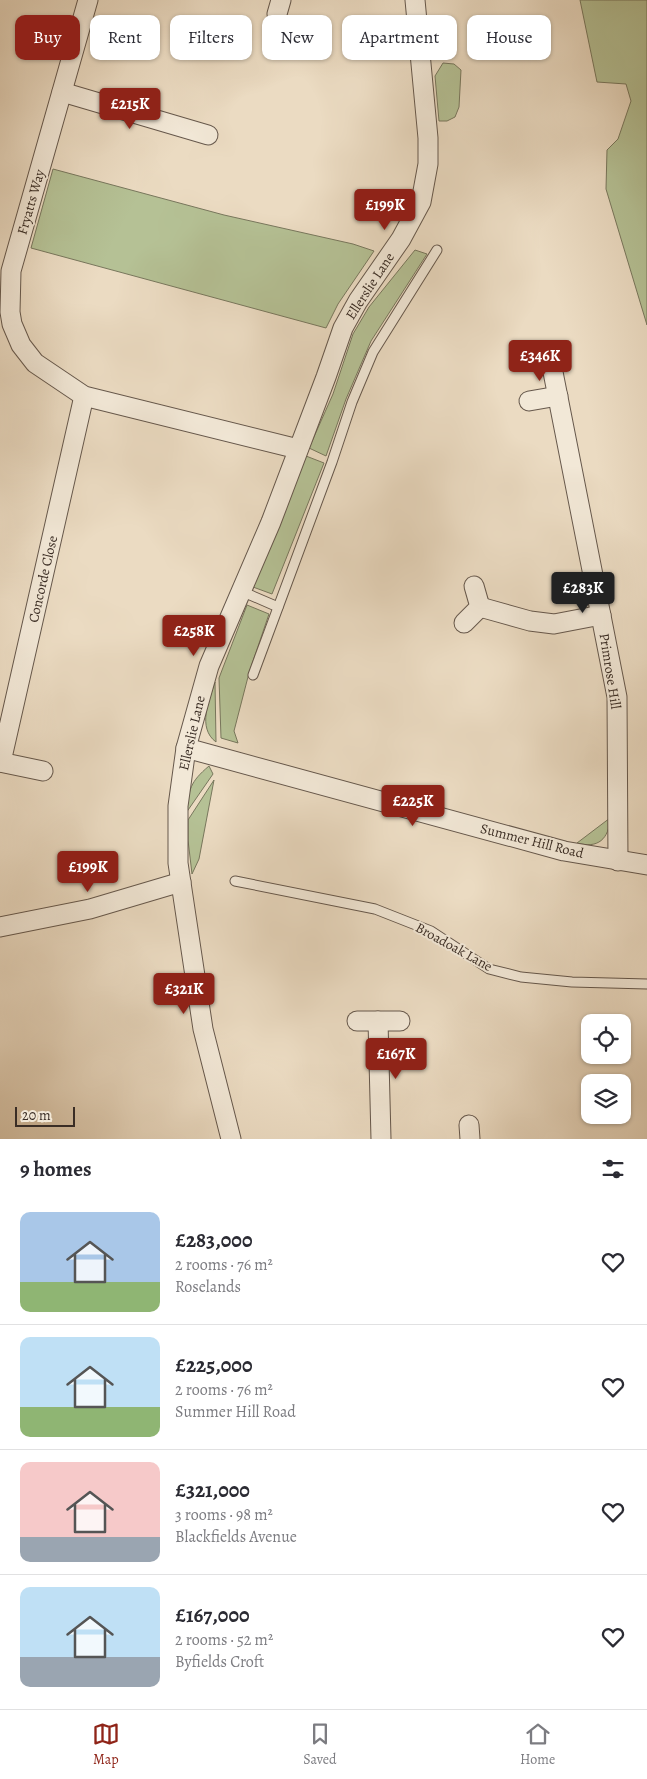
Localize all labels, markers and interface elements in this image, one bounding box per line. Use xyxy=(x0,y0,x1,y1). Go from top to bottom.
chip: Buy xyxy=(15,15,80,60)
chip: Rent xyxy=(90,15,160,60)
chip: Filters xyxy=(170,15,252,60)
chip: New xyxy=(262,15,332,60)
chip: Apartment xyxy=(342,15,457,60)
chip: House xyxy=(467,15,551,60)
pin: £215K xyxy=(95,88,165,130)
text: £215K xyxy=(110,93,150,115)
street label: Fryatts Way xyxy=(13,166,50,237)
pin: £199K xyxy=(350,188,420,231)
text: £199K xyxy=(365,194,405,216)
street label: Ellerslie Lane xyxy=(341,249,399,323)
pin: £346K xyxy=(505,340,575,382)
text: £346K xyxy=(520,345,560,367)
street label: Concorde Close xyxy=(24,534,62,624)
pin: £283K xyxy=(548,572,618,614)
text: £283K xyxy=(562,577,604,599)
pin: £258K xyxy=(159,614,229,657)
text: £258K xyxy=(173,620,215,642)
street label: Primrose Hill xyxy=(595,632,625,711)
street label: Ellerslie Lane xyxy=(174,694,210,772)
pin: £225K xyxy=(378,784,448,827)
text: £225K xyxy=(392,790,434,812)
street label: Summer Hill Road xyxy=(478,819,586,863)
pin: £199K xyxy=(53,850,123,893)
text: £199K xyxy=(68,856,108,878)
street label: Broadoak Lane xyxy=(412,918,496,976)
pin: £321K xyxy=(149,972,219,1015)
text: £321K xyxy=(164,978,204,1000)
map controls xyxy=(581,1014,631,1124)
button: locate xyxy=(581,1014,631,1064)
pin: £167K xyxy=(361,1038,431,1080)
text: £167K xyxy=(377,1043,415,1065)
button: layers xyxy=(581,1074,631,1124)
scale bar xyxy=(15,1104,75,1127)
text: 20 m xyxy=(22,1106,51,1125)
text: 9 homes xyxy=(20,1155,91,1183)
icon: filters xyxy=(599,1155,627,1183)
text: £283,000 xyxy=(175,1226,253,1254)
icon: home xyxy=(60,1232,120,1292)
icon: heart xyxy=(599,1248,627,1276)
text: 2 rooms · 76 m² xyxy=(175,1254,273,1276)
text: Roselands xyxy=(175,1276,241,1298)
text: £225,000 xyxy=(175,1351,253,1379)
icon: home xyxy=(60,1357,120,1417)
icon: heart xyxy=(599,1373,627,1401)
text: 2 rooms · 76 m² xyxy=(175,1379,273,1401)
text: Summer Hill Road xyxy=(175,1401,296,1423)
text: £321,000 xyxy=(175,1476,250,1504)
icon: home xyxy=(60,1482,120,1542)
icon: heart xyxy=(599,1498,627,1526)
text: 3 rooms · 98 m² xyxy=(175,1504,273,1526)
text: Blackfields Avenue xyxy=(175,1526,297,1548)
text: £167,000 xyxy=(175,1601,250,1629)
icon: home xyxy=(60,1607,120,1667)
icon: heart xyxy=(599,1623,627,1651)
text: 2 rooms · 52 m² xyxy=(175,1629,273,1651)
text: Byfields Croft xyxy=(175,1651,264,1673)
tab: Map xyxy=(92,1720,120,1769)
tab: Saved xyxy=(303,1720,337,1769)
tab: Home xyxy=(520,1720,555,1769)

